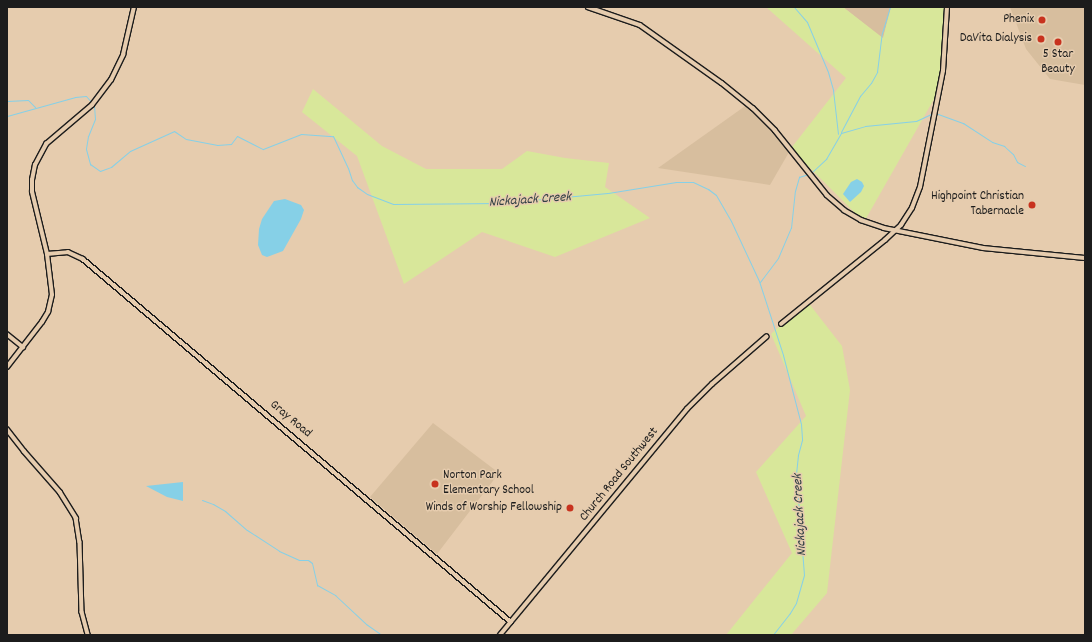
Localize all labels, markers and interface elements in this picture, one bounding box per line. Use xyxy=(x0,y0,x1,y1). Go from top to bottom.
place label: Phenix xyxy=(1003,12,1034,28)
marker: Phenix xyxy=(1037,15,1047,25)
place label: DaVita Dialysis xyxy=(960,31,1032,47)
marker: DaVita Dialysis xyxy=(1035,33,1047,45)
marker: 5 Star Beauty xyxy=(1053,37,1063,47)
place label: 5 Star Beauty xyxy=(1041,48,1075,79)
water label: Nickajack Creek xyxy=(488,189,572,211)
place label: Highpoint Christian Tabernacle xyxy=(931,190,1024,221)
marker: Highpoint Christian Tabernacle xyxy=(1027,200,1037,210)
street label: Gray Road xyxy=(266,398,314,442)
street label: Church Road Southwest xyxy=(577,425,663,525)
place label: Norton Park Elementary School xyxy=(443,469,534,500)
water label: Nickajack Creek xyxy=(789,473,811,557)
marker: Norton Park Elementary School xyxy=(430,479,440,489)
place label: Winds of Worship Fellowship xyxy=(426,500,562,516)
marker: Winds of Worship Fellowship xyxy=(565,503,575,513)

